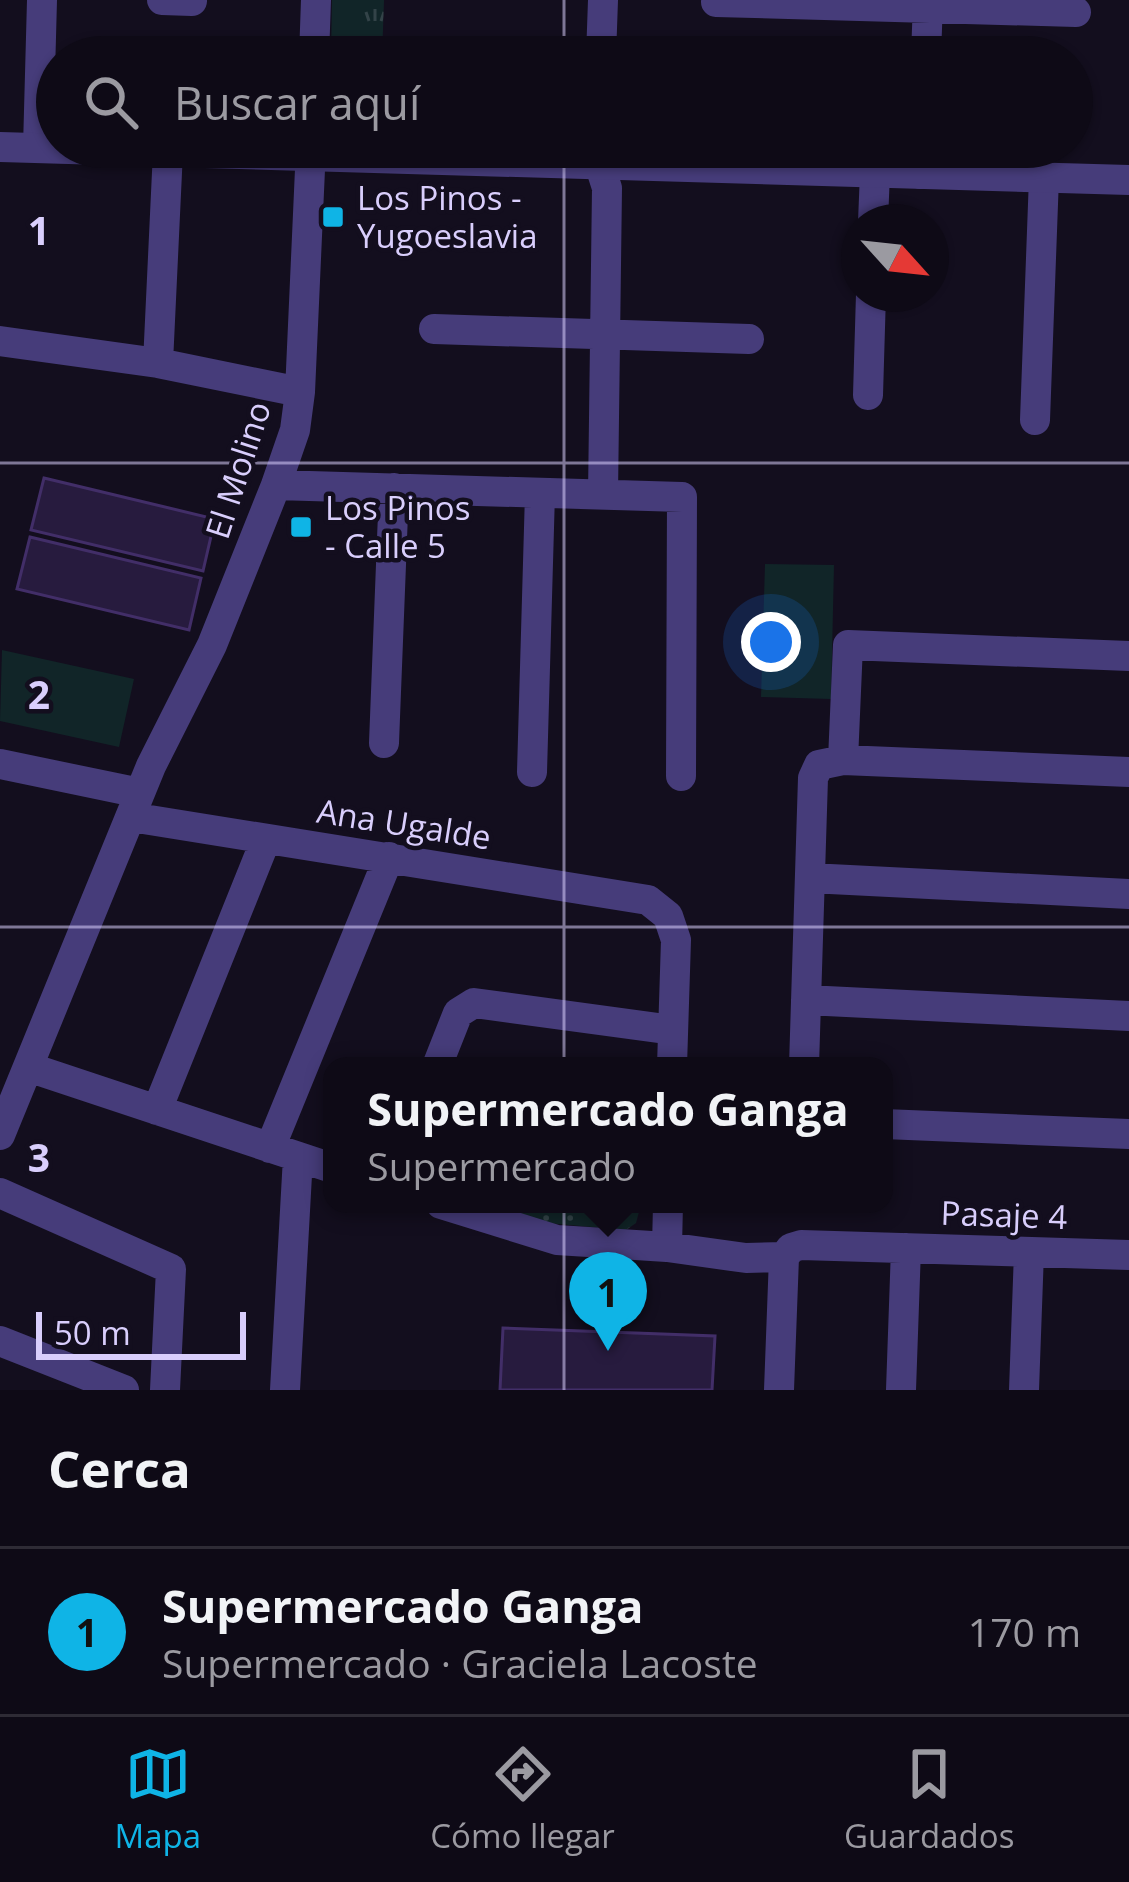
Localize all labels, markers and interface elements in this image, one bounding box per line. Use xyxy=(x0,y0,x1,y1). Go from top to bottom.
search box xyxy=(36,36,1093,168)
icon: search xyxy=(78,69,144,135)
text: Buscar aquí xyxy=(174,72,420,133)
place label: Los Pinos - Yugoeslavia xyxy=(357,175,538,258)
text: 1 xyxy=(28,203,50,256)
marker: Los Pinos - Yugoeslavia xyxy=(320,204,346,230)
north arrow xyxy=(841,204,949,312)
street label: El Molino xyxy=(194,396,281,544)
place label: Los Pinos - Calle 5 xyxy=(325,485,470,568)
marker: Los Pinos - Calle 5 xyxy=(288,514,314,540)
your location xyxy=(741,612,801,672)
text: 2 xyxy=(28,667,50,720)
street label: Ana Ugalde xyxy=(314,788,494,859)
popup xyxy=(323,1057,893,1213)
text: Supermercado Ganga xyxy=(367,1078,849,1139)
text: 3 xyxy=(28,1130,50,1183)
text: Supermercado xyxy=(367,1139,636,1192)
street label: Pasaje 4 xyxy=(940,1190,1068,1239)
pin: 1 xyxy=(569,1252,647,1351)
scale bar xyxy=(36,1306,246,1359)
text: 50 m xyxy=(54,1310,131,1355)
text: Cerca xyxy=(48,1433,191,1503)
text: Supermercado Ganga xyxy=(162,1575,643,1636)
text: 1 xyxy=(76,1605,98,1658)
text: 170 m xyxy=(968,1605,1081,1658)
text: Supermercado · Graciela Lacoste xyxy=(162,1636,758,1689)
tab: Mapa xyxy=(115,1741,201,1858)
tab: Cómo llegar xyxy=(430,1741,615,1858)
tab: Guardados xyxy=(844,1741,1014,1858)

